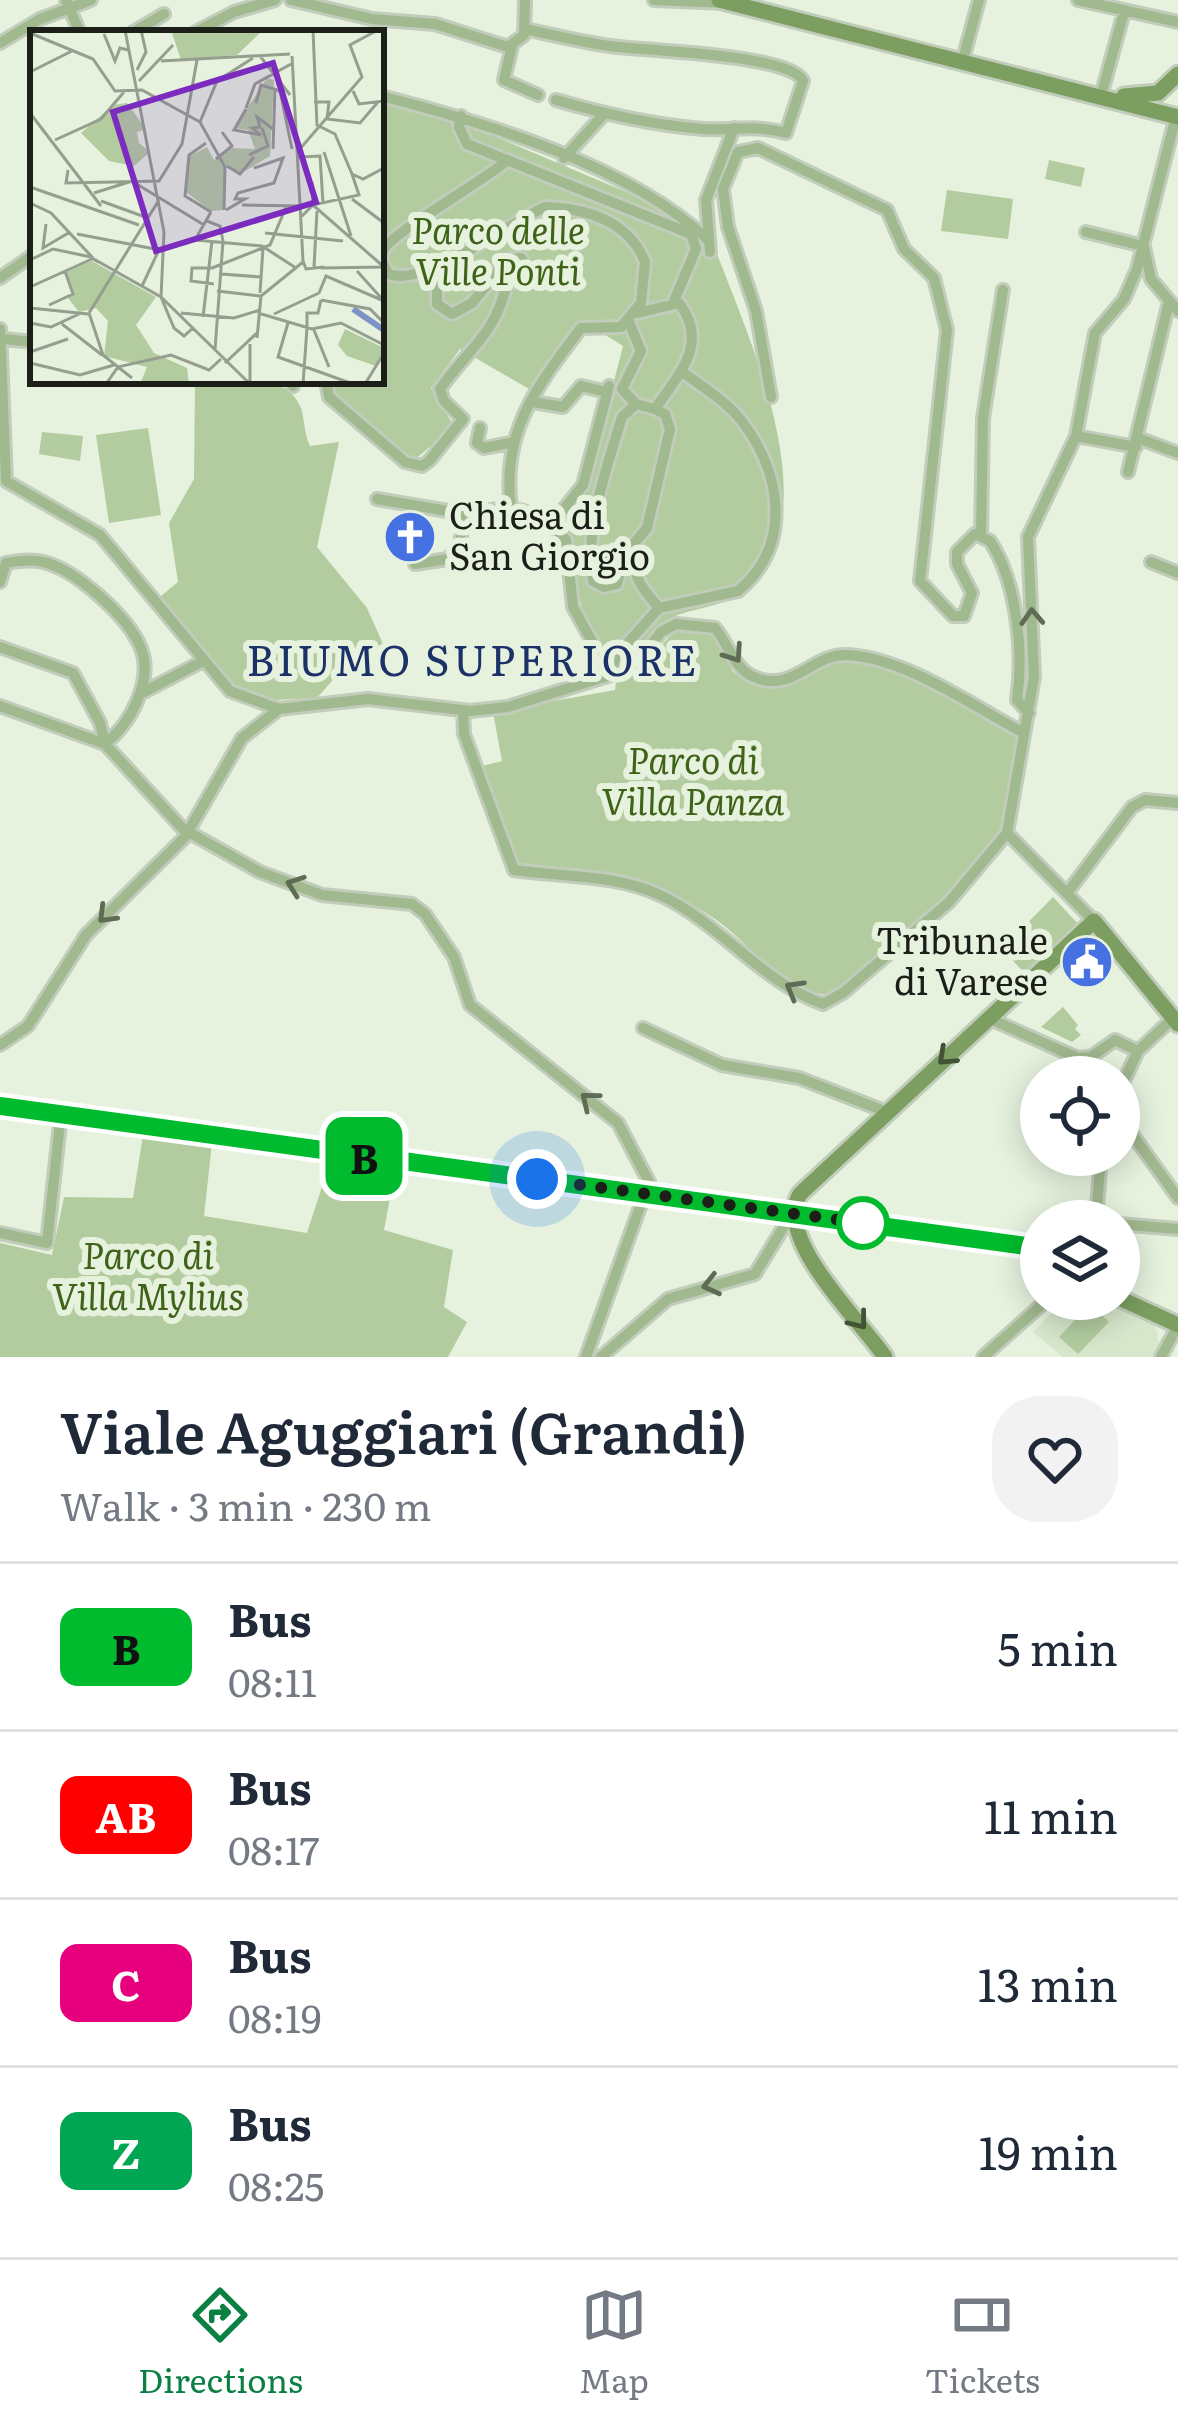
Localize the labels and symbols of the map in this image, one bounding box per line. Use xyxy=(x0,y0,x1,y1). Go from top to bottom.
inset map xyxy=(30,30,384,384)
park label: Parco delle Ville Ponti xyxy=(411,202,585,296)
place label: Chiesa di San Giorgio xyxy=(449,487,650,581)
church icon: Chiesa di San Giorgio xyxy=(382,509,438,565)
one-way arrow xyxy=(1019,607,1045,626)
district label: BIUMO SUPERIORE xyxy=(246,627,700,689)
one-way arrow xyxy=(720,641,742,663)
park label: Parco di Villa Panza xyxy=(602,732,785,826)
one-way arrow xyxy=(286,875,307,899)
one-way arrow xyxy=(99,901,121,923)
place label: Tribunale di Varese xyxy=(876,912,1048,1006)
public building icon: Tribunale di Varese xyxy=(1059,934,1115,990)
one-way arrow xyxy=(785,981,807,1004)
one-way arrow xyxy=(939,1043,960,1064)
one-way arrow xyxy=(581,1093,603,1114)
line badge: B xyxy=(325,1117,403,1195)
your location xyxy=(507,1149,567,1209)
unlabelled marker xyxy=(838,1198,888,1248)
park label: Parco di Villa Mylius xyxy=(52,1227,244,1321)
one-way arrow xyxy=(702,1271,722,1296)
one-way arrow xyxy=(845,1307,866,1329)

